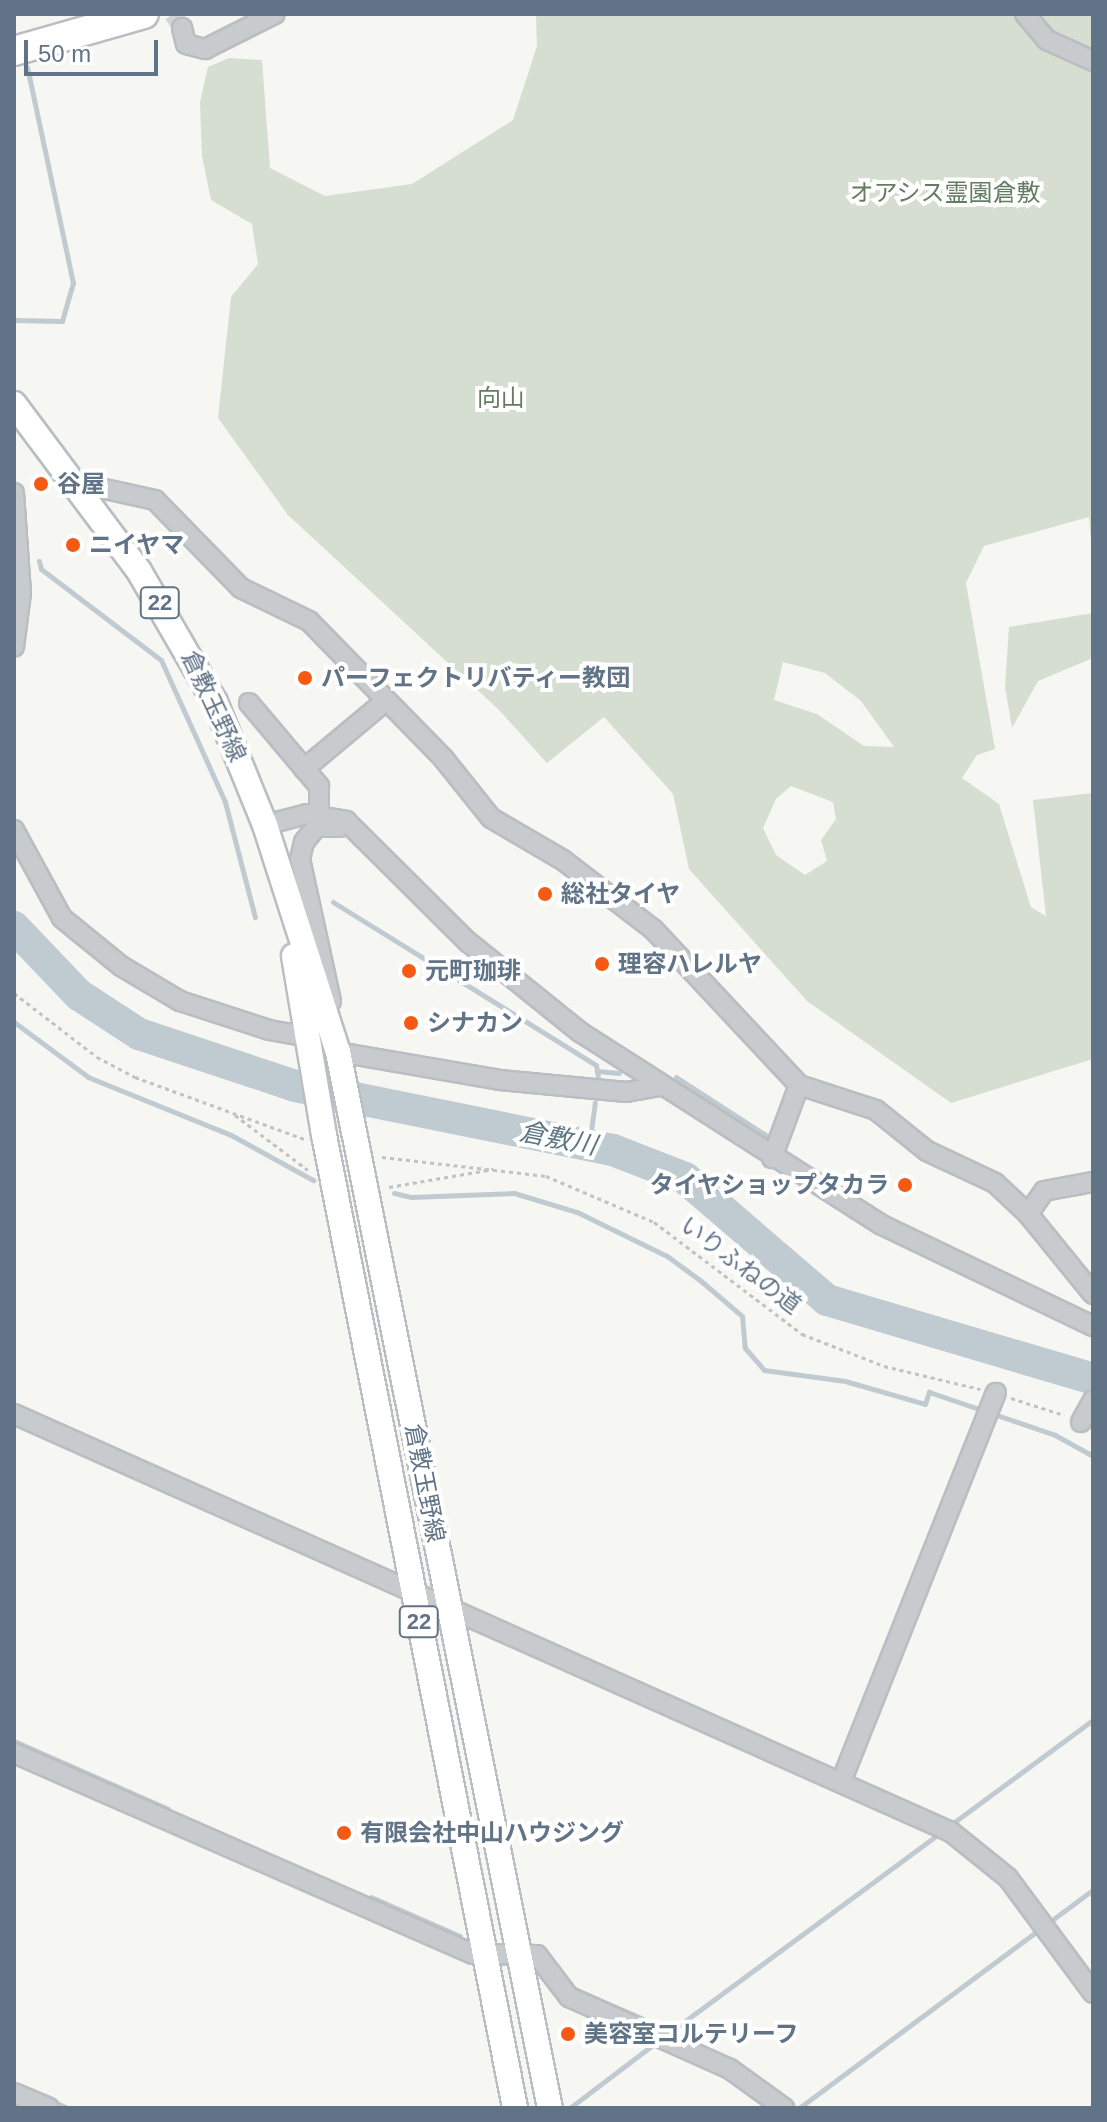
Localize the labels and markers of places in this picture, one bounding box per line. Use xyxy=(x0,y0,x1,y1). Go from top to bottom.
place label: 谷屋 xyxy=(57,470,105,498)
marker: 谷屋 xyxy=(32,475,50,493)
place label: ニイヤマ xyxy=(89,531,185,559)
marker: ニイヤマ xyxy=(64,536,82,554)
place label: パーフェクトリバティー教団 xyxy=(321,664,633,692)
marker: パーフェクトリバティー教団 xyxy=(296,669,314,687)
place label: 総社タイヤ xyxy=(561,880,681,908)
marker: 総社タイヤ xyxy=(536,885,554,903)
place label: 理容ハレルヤ xyxy=(618,950,762,978)
marker: 理容ハレルヤ xyxy=(593,955,611,973)
place label: 元町珈琲 xyxy=(425,957,521,985)
marker: 元町珈琲 xyxy=(400,962,418,980)
place label: シナカン xyxy=(427,1009,523,1037)
marker: シナカン xyxy=(402,1014,420,1032)
place label: タイヤショップタカラ xyxy=(649,1171,889,1199)
marker: タイヤショップタカラ xyxy=(896,1176,914,1194)
place label: 有限会社中山ハウジング xyxy=(360,1819,624,1847)
marker: 有限会社中山ハウジング xyxy=(335,1824,353,1842)
place label: 美容室コルテリーフ xyxy=(584,2020,800,2048)
marker: 美容室コルテリーフ xyxy=(559,2025,577,2043)

